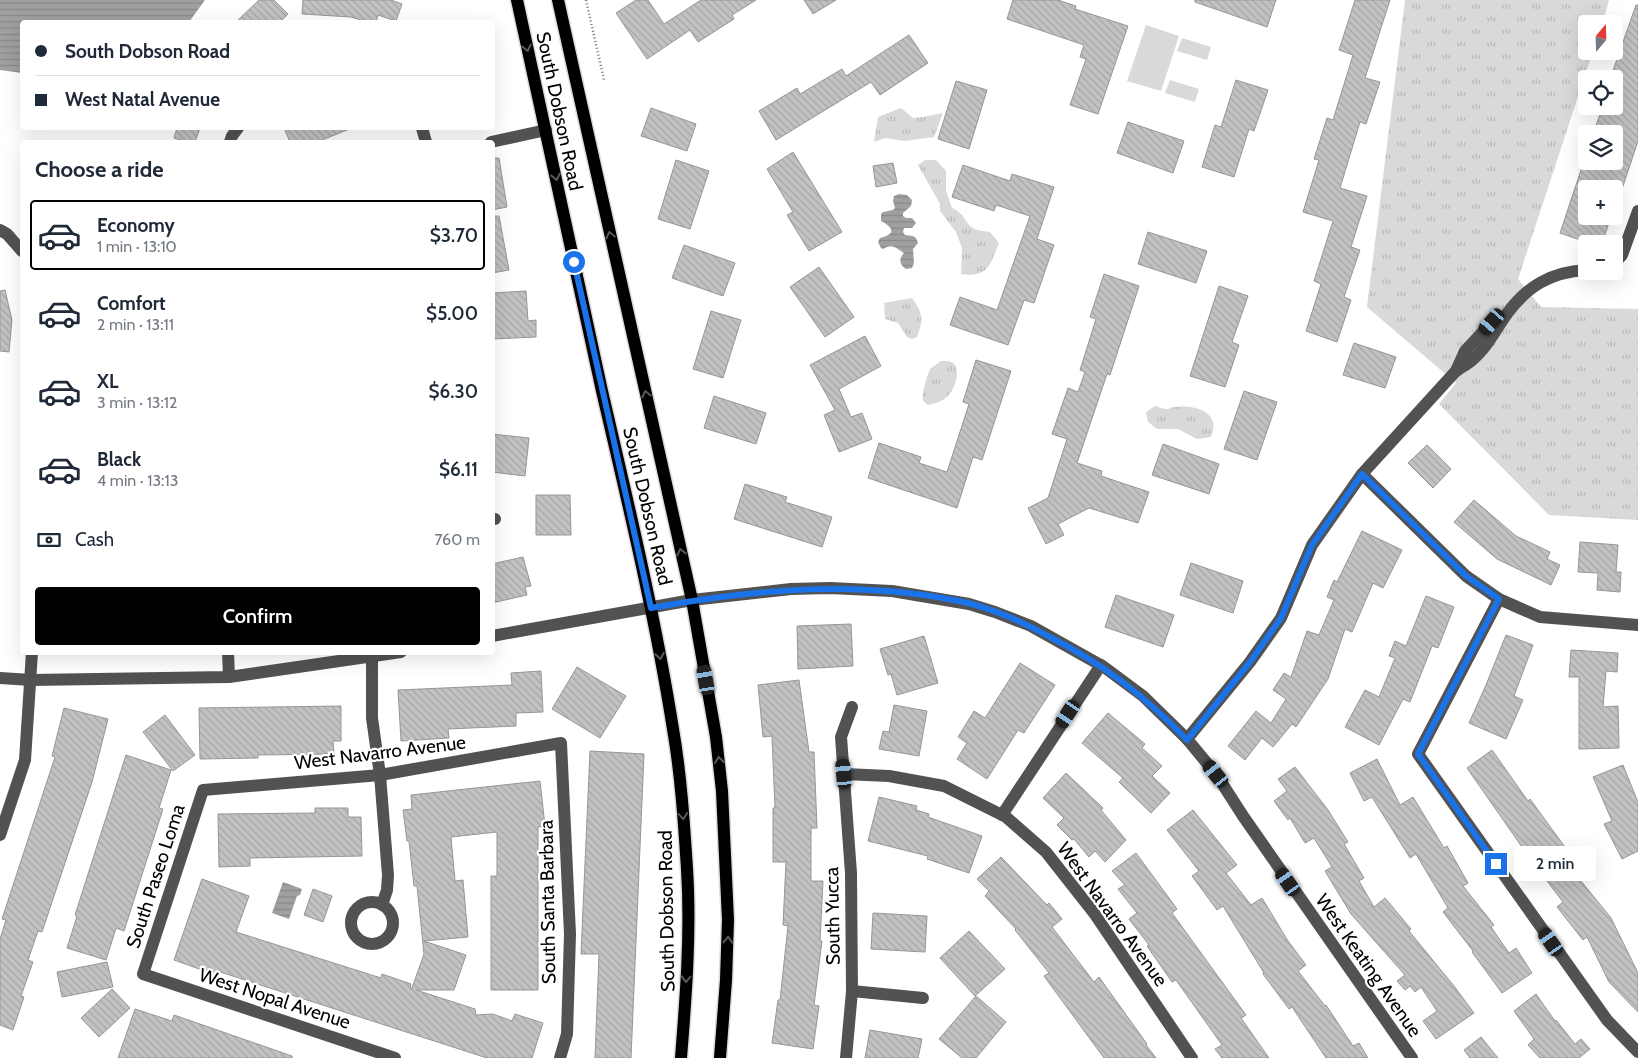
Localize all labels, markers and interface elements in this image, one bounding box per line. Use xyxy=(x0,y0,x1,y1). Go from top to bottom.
north arrow xyxy=(1578,15,1622,60)
map controls xyxy=(1578,15,1623,280)
street label: South Dobson Road xyxy=(531,30,588,193)
text: South Dobson Road xyxy=(65,40,230,63)
one-way arrow xyxy=(521,43,532,52)
button: locate xyxy=(1578,70,1623,115)
text: West Natal Avenue xyxy=(65,88,220,111)
button: layers xyxy=(1578,125,1623,170)
text: Choose a ride xyxy=(35,156,164,183)
one-way arrow xyxy=(550,173,561,182)
button: + xyxy=(1578,180,1623,225)
icon: car xyxy=(37,213,82,258)
text: Economy xyxy=(97,214,175,237)
text: $3.70 xyxy=(430,224,478,247)
one-way arrow xyxy=(605,231,616,240)
button: − xyxy=(1578,235,1623,280)
text: 1 min · 13:10 xyxy=(97,237,177,256)
route start xyxy=(563,251,585,273)
icon: car xyxy=(37,291,82,336)
text: Comfort xyxy=(97,292,166,315)
text: $5.00 xyxy=(426,302,478,325)
car xyxy=(1476,306,1507,338)
text: 2 min · 13:11 xyxy=(97,315,174,334)
icon: car xyxy=(37,369,82,414)
text: XL xyxy=(97,370,118,393)
text: $6.30 xyxy=(429,380,478,403)
one-way arrow xyxy=(641,389,652,398)
text: 3 min · 13:12 xyxy=(97,393,177,412)
street label: South Dobson Road xyxy=(618,425,677,587)
icon: car xyxy=(37,447,82,492)
text: Black xyxy=(97,448,141,471)
text: $6.11 xyxy=(439,458,478,481)
text: 4 min · 13:13 xyxy=(97,471,178,490)
icon: cash xyxy=(35,526,63,554)
text: Cash xyxy=(75,528,114,551)
text: 760 m xyxy=(434,530,480,549)
one-way arrow xyxy=(677,548,687,557)
button: Confirm xyxy=(35,587,480,645)
one-way arrow xyxy=(654,651,664,660)
car xyxy=(696,664,715,696)
car xyxy=(1053,697,1082,731)
street label: West Navarro Avenue xyxy=(293,731,467,774)
one-way arrow xyxy=(714,756,725,764)
car xyxy=(835,758,852,790)
car xyxy=(1200,758,1231,790)
street label: South Paseo Loma xyxy=(121,801,190,951)
one-way arrow xyxy=(677,813,688,821)
street label: South Santa Barbara xyxy=(535,820,560,984)
street label: South Dobson Road xyxy=(654,830,679,992)
street label: West Navarro Avenue xyxy=(1053,838,1173,991)
callout: 2 min xyxy=(1514,846,1596,882)
route end xyxy=(1485,853,1507,875)
text: 2 min xyxy=(1536,854,1574,873)
car xyxy=(1273,865,1302,899)
street label: South Yucca xyxy=(820,867,845,965)
street label: West Keating Avenue xyxy=(1311,889,1427,1041)
car xyxy=(1536,925,1565,959)
one-way arrow xyxy=(722,935,733,943)
street label: West Nopal Avenue xyxy=(196,963,354,1034)
one-way arrow xyxy=(681,975,692,983)

